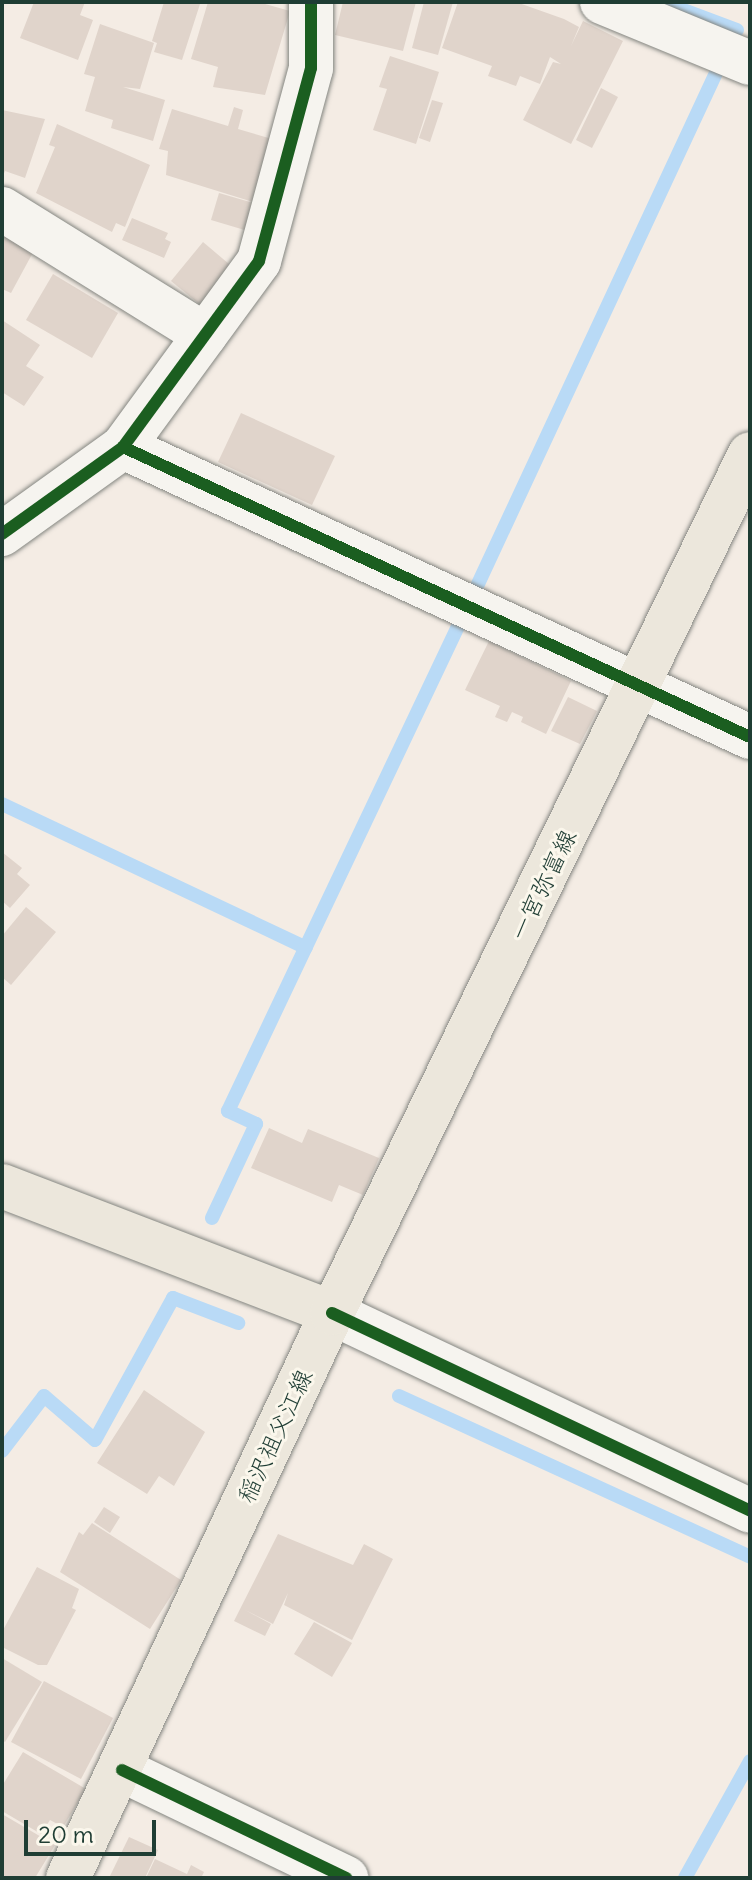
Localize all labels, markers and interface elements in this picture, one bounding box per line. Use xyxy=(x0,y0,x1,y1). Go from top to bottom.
street label: 一宮弥富線 xyxy=(504,825,582,945)
street label: 稲沢祖父江線 xyxy=(232,1365,318,1507)
scale bar xyxy=(28,1804,160,1854)
text: 20 m xyxy=(38,1819,94,1849)

